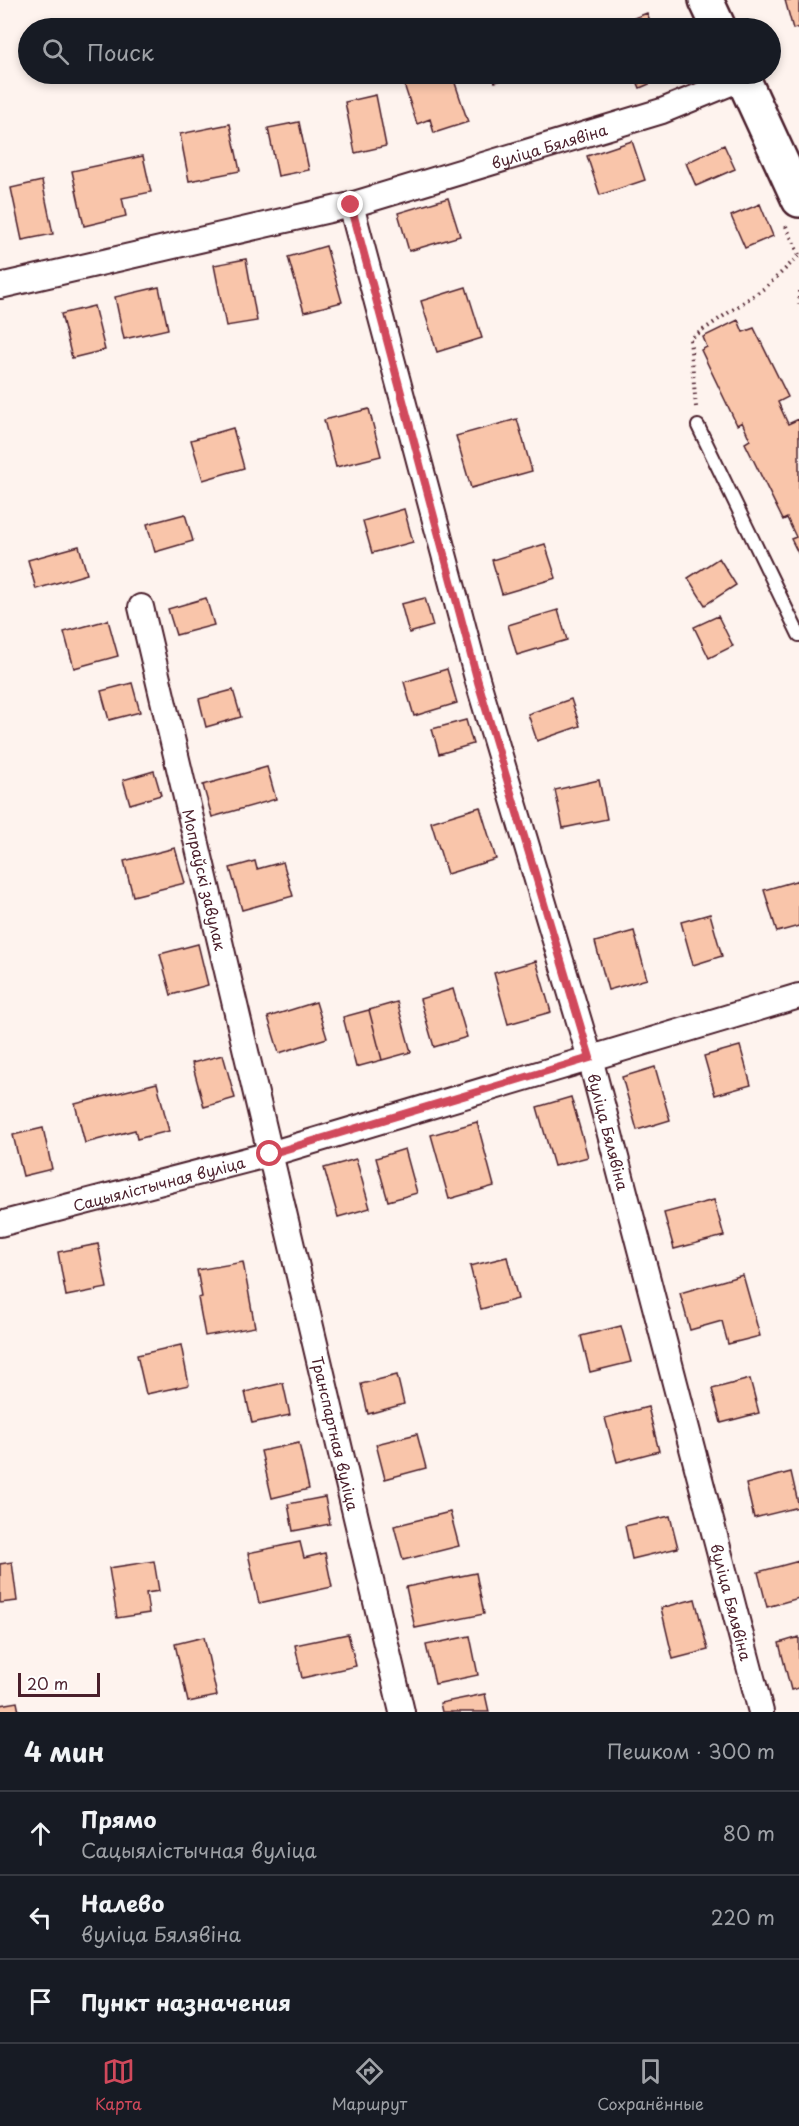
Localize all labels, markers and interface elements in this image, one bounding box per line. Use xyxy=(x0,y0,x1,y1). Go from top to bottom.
search box xyxy=(18,18,781,84)
icon: search xyxy=(39,35,72,68)
text: Поиск xyxy=(87,35,154,68)
street label: вуліца Бялявіна xyxy=(488,117,610,174)
route end xyxy=(337,191,363,217)
street label: Мопраўскі завулак xyxy=(178,807,233,953)
street label: вуліца Бялявіна xyxy=(583,1071,636,1193)
route start xyxy=(256,1140,282,1166)
street label: Сацыялістычная вуліца xyxy=(70,1149,248,1216)
street label: Транспартная вуліца xyxy=(307,1354,366,1514)
street label: вуліца Бялявіна xyxy=(706,1541,759,1663)
scale bar xyxy=(18,1670,100,1698)
text: 20 m xyxy=(27,1671,68,1695)
text: 4 мин xyxy=(24,1732,105,1771)
text: Пешком · 300 m xyxy=(607,1736,775,1766)
text: Прямо xyxy=(81,1802,156,1835)
icon: ahead xyxy=(24,1817,57,1850)
text: 80 m xyxy=(723,1818,775,1848)
text: Сацыялістычная вуліца xyxy=(81,1835,317,1865)
text: Налево xyxy=(81,1886,164,1919)
icon: left xyxy=(24,1901,57,1934)
text: 220 m xyxy=(711,1902,775,1932)
text: вуліца Бялявіна xyxy=(81,1919,241,1949)
icon: arrive xyxy=(24,1985,57,2018)
text: Пункт назначения xyxy=(81,1985,291,2018)
tab: Карта xyxy=(95,2055,142,2115)
tab: Маршрут xyxy=(332,2055,407,2115)
tab: Сохранённые xyxy=(597,2055,704,2115)

